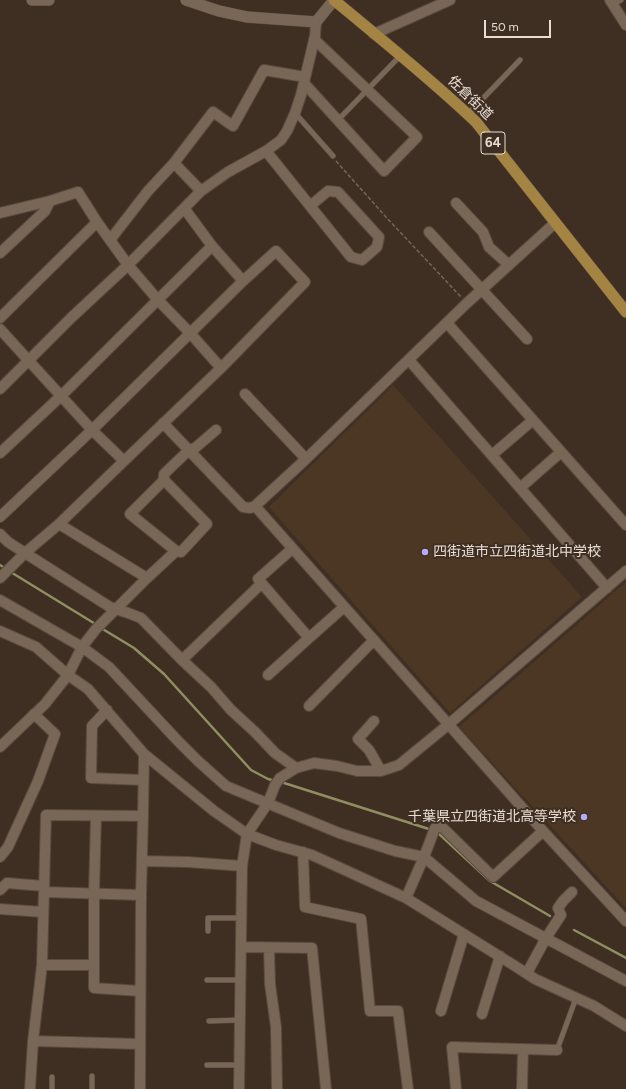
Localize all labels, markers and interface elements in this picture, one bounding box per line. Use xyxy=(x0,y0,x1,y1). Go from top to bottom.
scale bar xyxy=(486,12,553,38)
text: 50 m xyxy=(491,20,519,34)
street label: 佐倉街道 xyxy=(444,73,496,123)
road number: 64 xyxy=(481,132,505,154)
place label: 四街道市立四街道北中学校 xyxy=(433,544,601,560)
marker: 四街道市立四街道北中学校 xyxy=(420,547,430,557)
place label: 千葉県立四街道北高等学校 xyxy=(408,809,576,825)
marker: 千葉県立四街道北高等学校 xyxy=(579,812,589,822)

